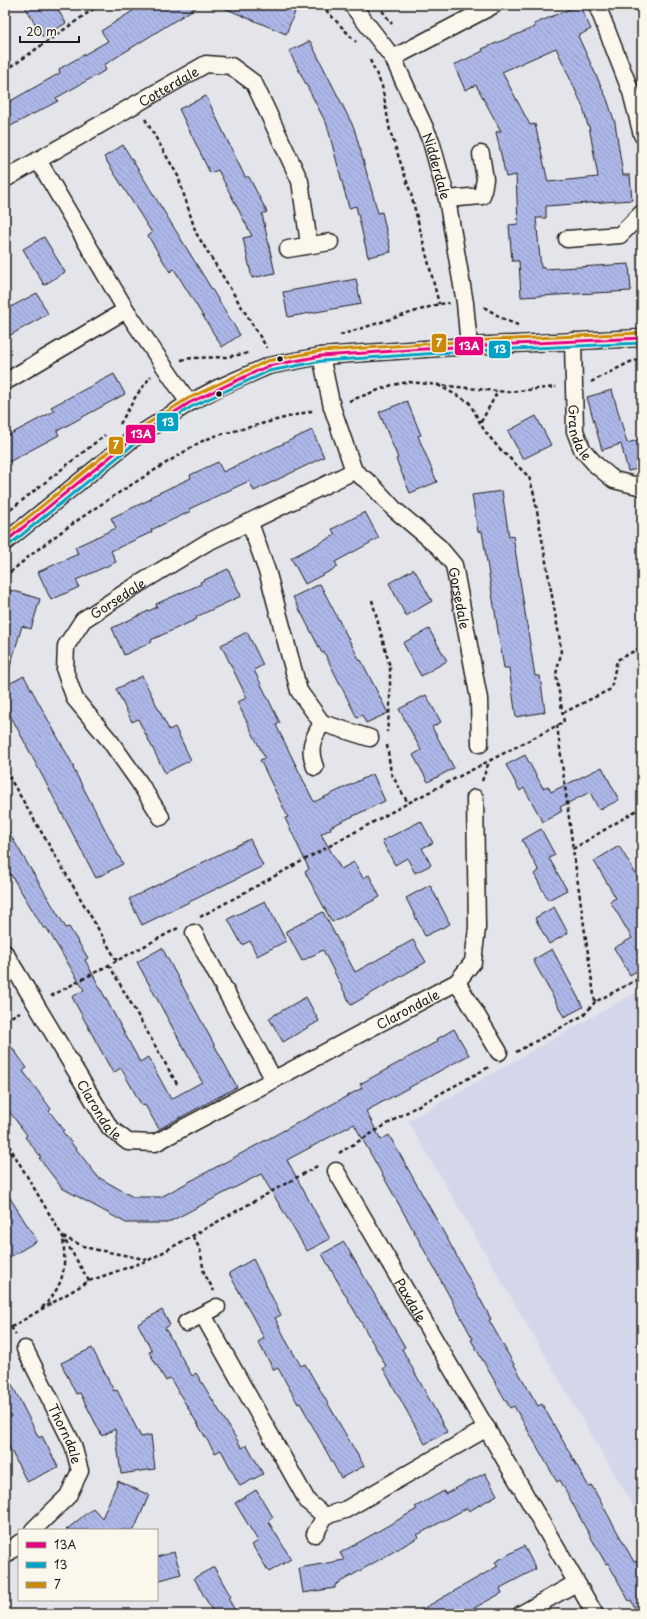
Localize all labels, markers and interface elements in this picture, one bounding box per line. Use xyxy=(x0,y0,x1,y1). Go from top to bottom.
scale bar xyxy=(20,18,79,44)
text: 20 m xyxy=(26,22,57,40)
street label: Cotterdale xyxy=(135,61,202,110)
street label: Nidderdale xyxy=(419,129,456,202)
line badge: 7 xyxy=(431,333,447,353)
text: 7 xyxy=(436,334,443,351)
line badge: 13A xyxy=(454,336,484,356)
text: 13A xyxy=(458,337,480,354)
line badge: 13 xyxy=(488,340,511,359)
text: 13 xyxy=(494,340,506,357)
unlabelled marker xyxy=(275,354,285,364)
unlabelled marker xyxy=(214,389,224,399)
street label: Grandale xyxy=(565,404,597,464)
line badge: 13 xyxy=(156,412,179,432)
text: 13 xyxy=(162,413,174,430)
line badge: 13A xyxy=(125,424,156,444)
text: 13A xyxy=(130,425,152,442)
line badge: 7 xyxy=(108,436,124,455)
text: 7 xyxy=(113,436,120,453)
street label: Gorsedale xyxy=(445,565,475,631)
street label: Gorsedale xyxy=(86,573,149,623)
street label: Clarondale xyxy=(373,984,442,1033)
street label: Clarondale xyxy=(73,1075,126,1144)
street label: Paxdale xyxy=(391,1274,432,1325)
street label: Thorndale xyxy=(44,1400,87,1466)
legend xyxy=(18,1529,158,1601)
text: 13A xyxy=(54,1535,76,1553)
text: 13 xyxy=(54,1555,67,1573)
text: 7 xyxy=(54,1575,61,1593)

